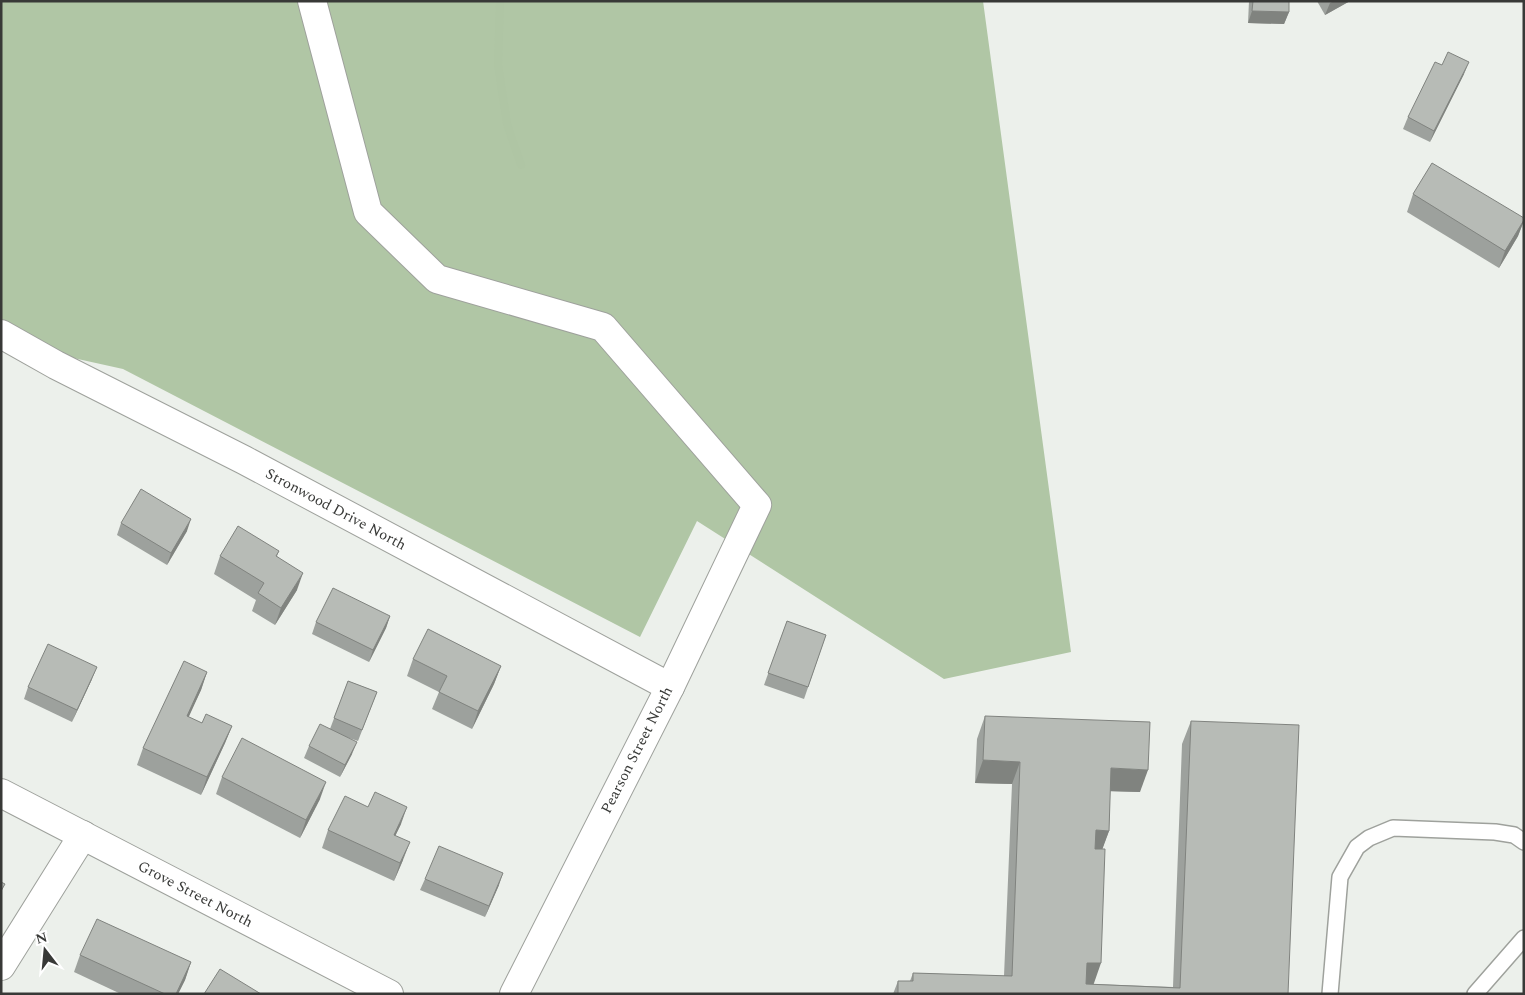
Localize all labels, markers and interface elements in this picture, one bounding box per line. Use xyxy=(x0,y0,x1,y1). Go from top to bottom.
street label: Stronwood Drive North xyxy=(261,462,411,556)
street label: Pearson Street North xyxy=(595,682,679,818)
street label: Grove Street North xyxy=(134,854,257,933)
north arrow xyxy=(20,925,70,975)
text: N xyxy=(33,926,50,950)

